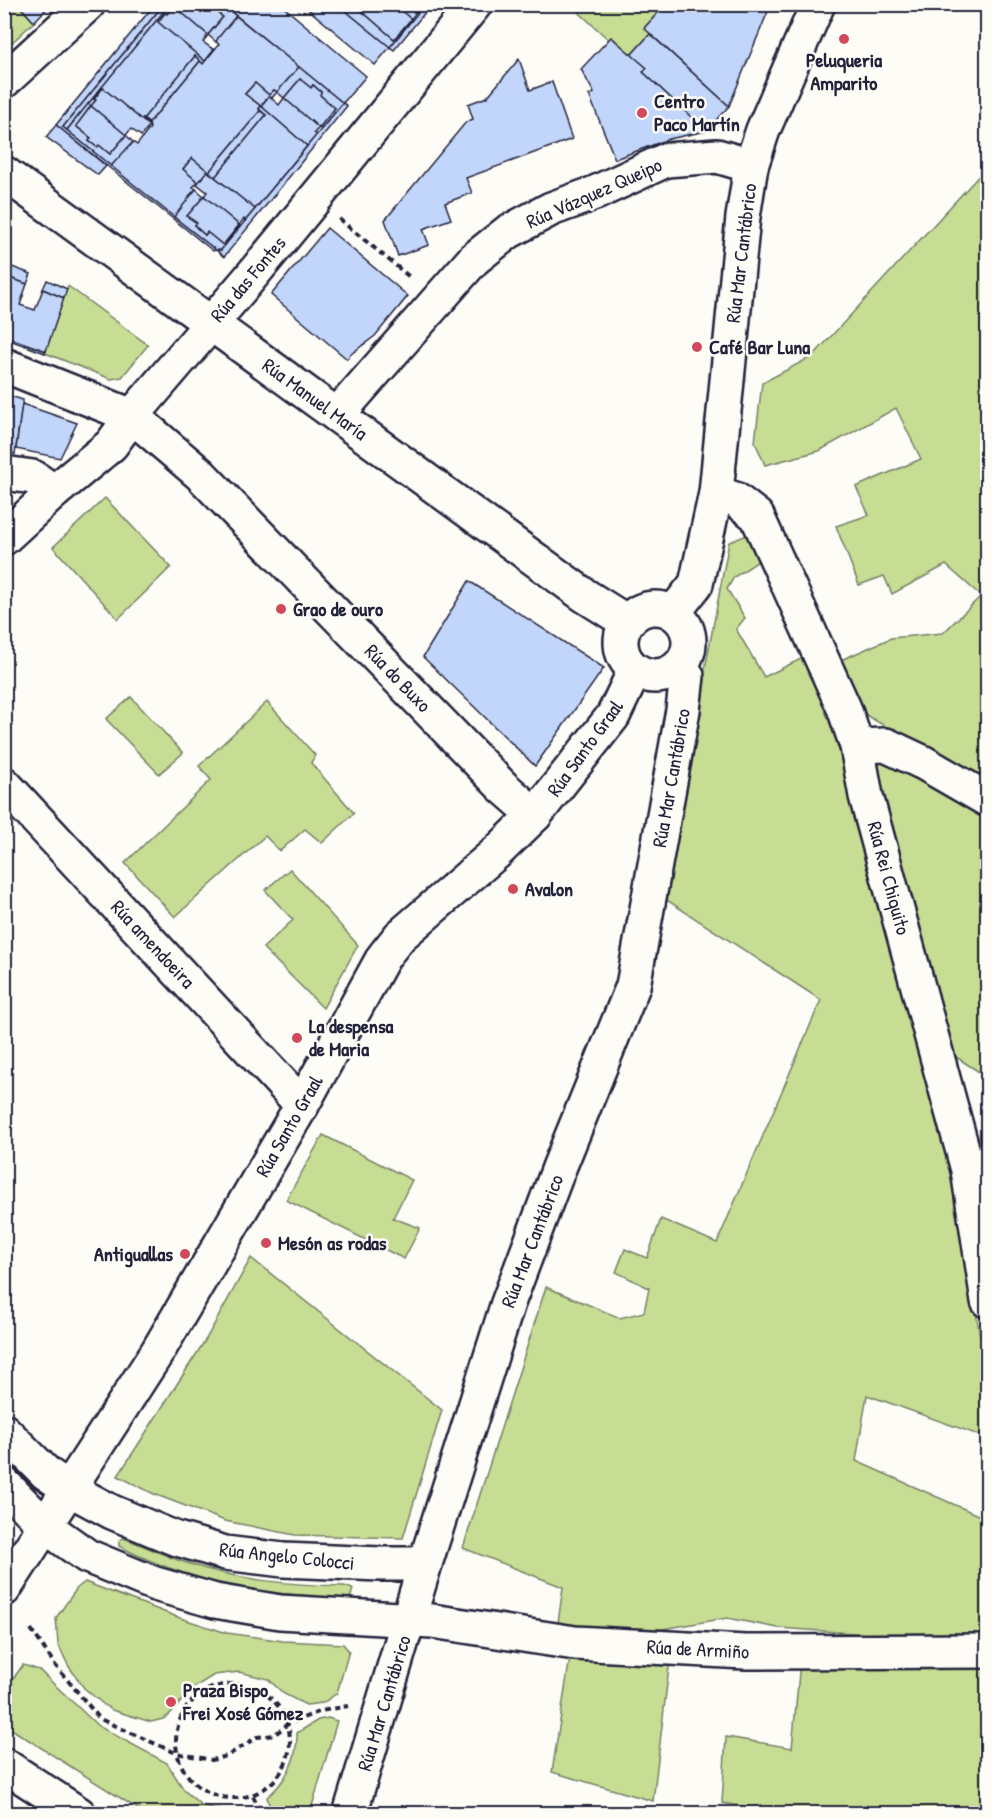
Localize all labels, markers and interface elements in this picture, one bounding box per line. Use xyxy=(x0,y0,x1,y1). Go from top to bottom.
marker: Peluqueria Amparito xyxy=(837,32,851,46)
place label: Peluqueria Amparito xyxy=(806,46,882,97)
place label: Centro Paco Martín xyxy=(654,87,740,137)
marker: Centro Paco Martín xyxy=(635,106,649,120)
street label: Rúa Vázquez Queipo xyxy=(522,151,666,235)
street label: Rúa Mar Cantábrico xyxy=(719,182,762,324)
street label: Rúa das Fontes xyxy=(204,230,292,327)
place label: Café Bar Luna xyxy=(709,333,810,360)
marker: Café Bar Luna xyxy=(690,340,704,354)
street label: Rúa Manuel María xyxy=(257,351,373,446)
place label: Grao de ouro xyxy=(293,595,383,622)
marker: Grao de ouro xyxy=(274,602,288,616)
street label: Rúa do Buxo xyxy=(359,638,438,718)
street label: Rúa Santo Graal xyxy=(540,693,629,802)
street label: Rúa Mar Cantábrico xyxy=(645,706,696,849)
street label: Rúa Rei Chiquito xyxy=(861,818,918,937)
place label: Avalon xyxy=(525,875,573,902)
marker: Avalon xyxy=(506,882,520,896)
street label: Rúa amendoeira xyxy=(105,894,201,994)
place label: La despensa de Maria xyxy=(309,1012,394,1062)
marker: La despensa de Maria xyxy=(290,1031,304,1045)
street label: Rúa Santo Graal xyxy=(249,1069,329,1182)
street label: Rúa Mar Cantábrico xyxy=(494,1170,569,1311)
place label: Mesón as rodas xyxy=(278,1229,387,1256)
marker: Mesón as rodas xyxy=(259,1236,273,1250)
place label: Antiguallas xyxy=(94,1240,173,1268)
marker: Antiguallas xyxy=(178,1247,192,1261)
street label: Rúa Angelo Colocci xyxy=(218,1535,356,1576)
street label: Rúa Mar Cantábrico xyxy=(350,1632,417,1774)
street label: Rúa de Armiño xyxy=(646,1632,750,1665)
place label: Praza Bispo Frei Xosé Gómez xyxy=(182,1676,304,1726)
marker: Praza Bispo Frei Xosé Gómez xyxy=(164,1695,178,1709)

